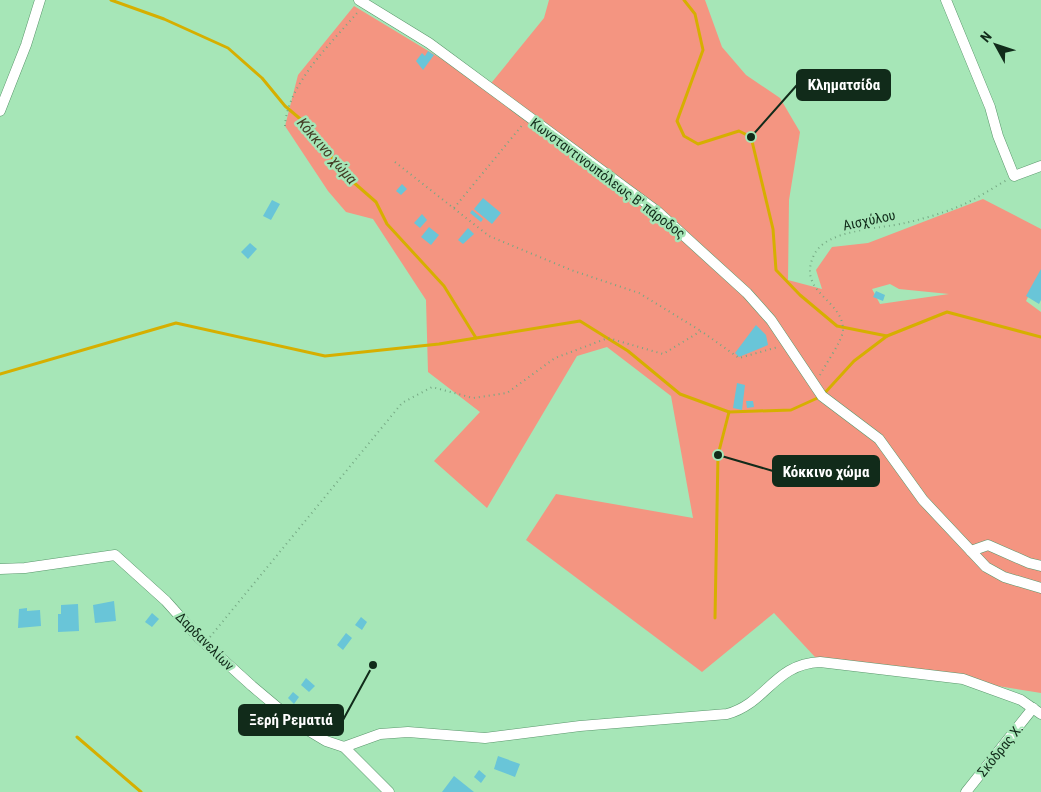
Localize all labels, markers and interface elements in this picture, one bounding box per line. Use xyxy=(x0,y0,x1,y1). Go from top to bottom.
north arrow xyxy=(971,20,1021,70)
text: N xyxy=(977,28,995,45)
callout: Κληματσίδα xyxy=(797,70,890,100)
text: Κληματσίδα xyxy=(808,76,881,94)
water label: Κόκκινο χώμα xyxy=(293,114,361,188)
street label: Κωνσταντινουπόλεως Β' πάροδος xyxy=(528,115,688,241)
street label: Αισχύλου xyxy=(841,207,897,233)
callout: Κόκκινο χώμα xyxy=(773,456,879,486)
text: Κόκκινο χώμα xyxy=(783,463,870,481)
street label: Δαρδανελίων xyxy=(173,609,237,673)
callout: Ξερή Ρεματιά xyxy=(239,705,343,735)
text: Ξερή Ρεματιά xyxy=(249,711,333,729)
street label: Σκόδρας Χ. xyxy=(974,720,1026,780)

